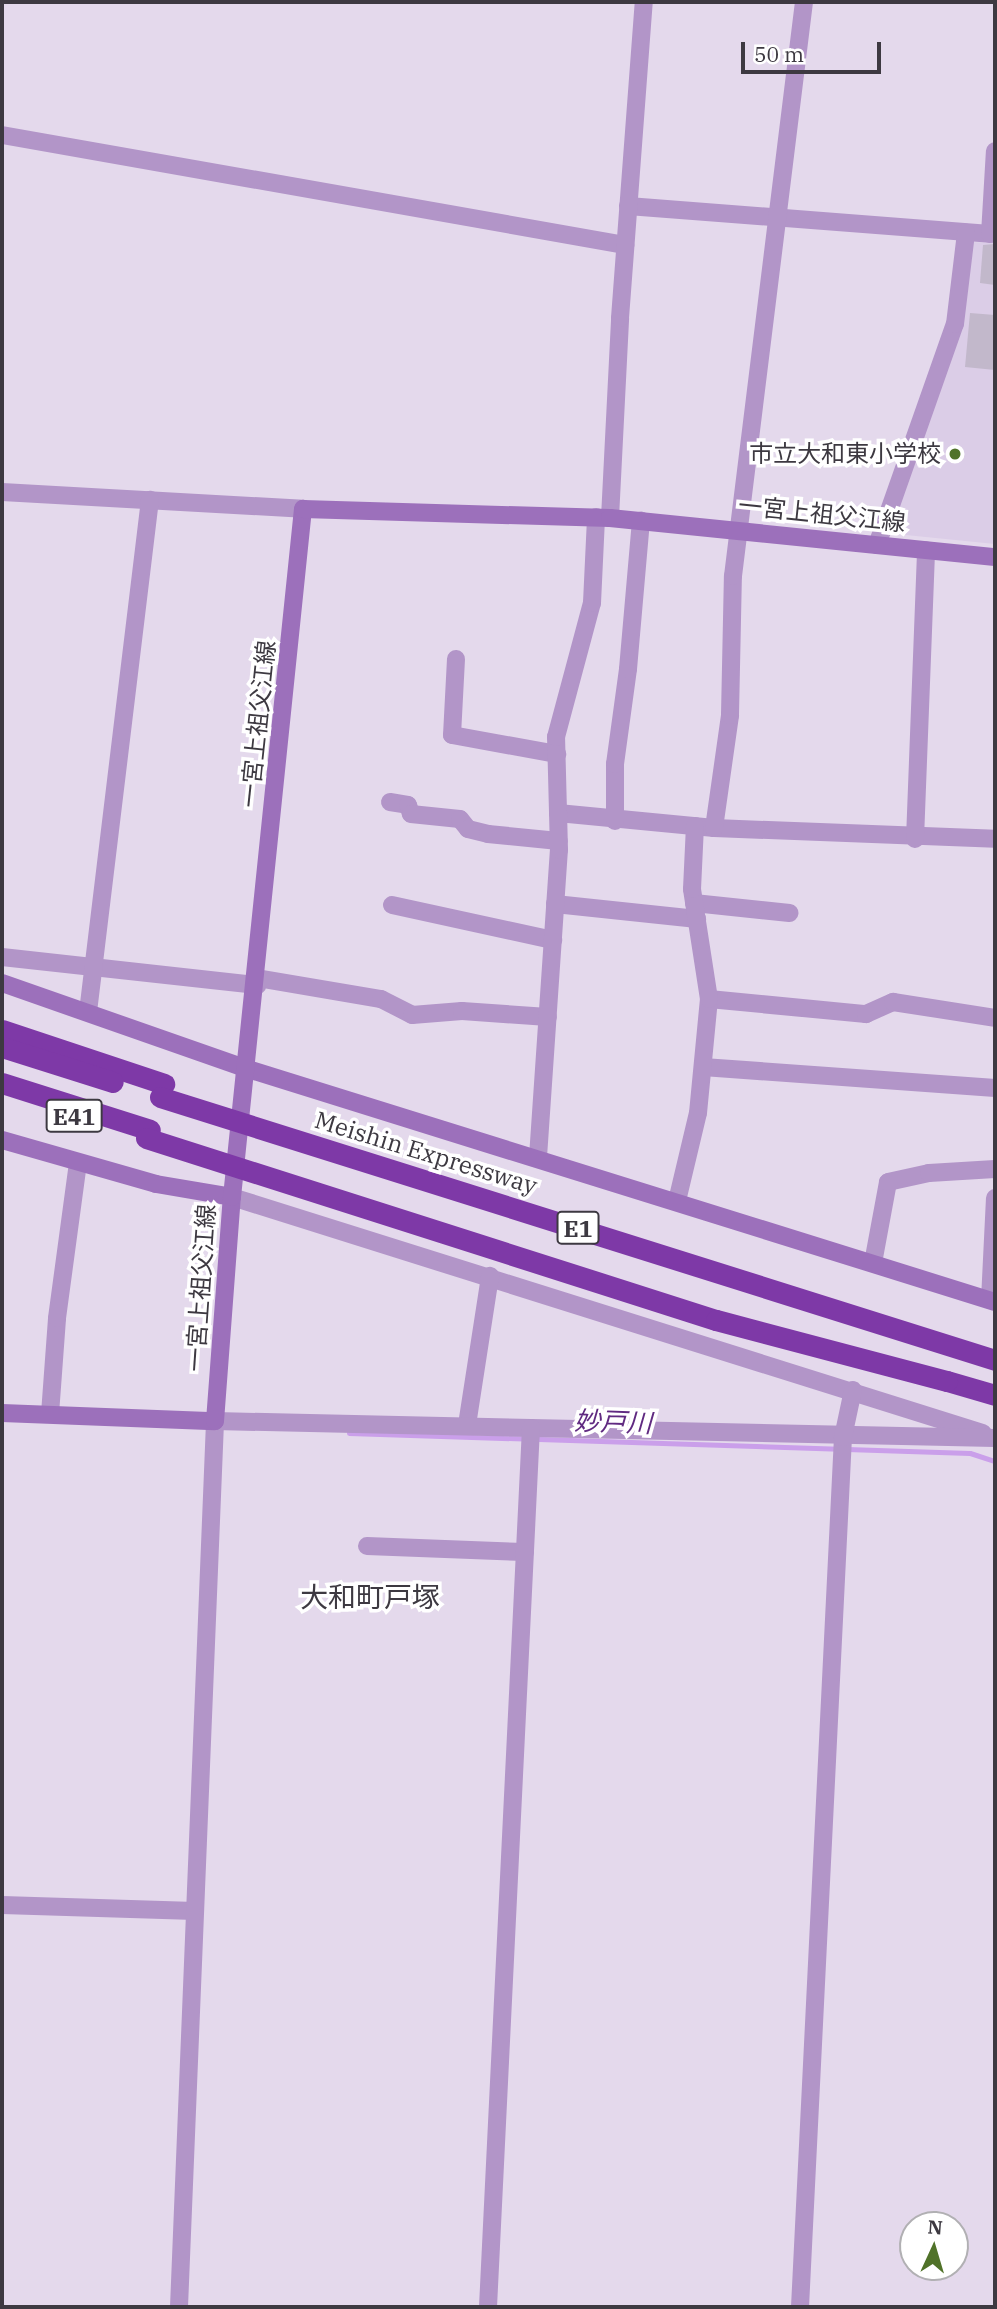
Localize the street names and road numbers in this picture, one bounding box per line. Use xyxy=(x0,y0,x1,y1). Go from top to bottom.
street label: 一宮上祖父江線 xyxy=(737,491,907,537)
street label: 一宮上祖父江線 xyxy=(235,639,281,809)
road number: E41 xyxy=(44,1096,104,1135)
street label: Meishin Expressway xyxy=(311,1105,541,1201)
street label: 一宮上祖父江線 xyxy=(181,1203,221,1373)
road number: E1 xyxy=(555,1208,601,1247)

